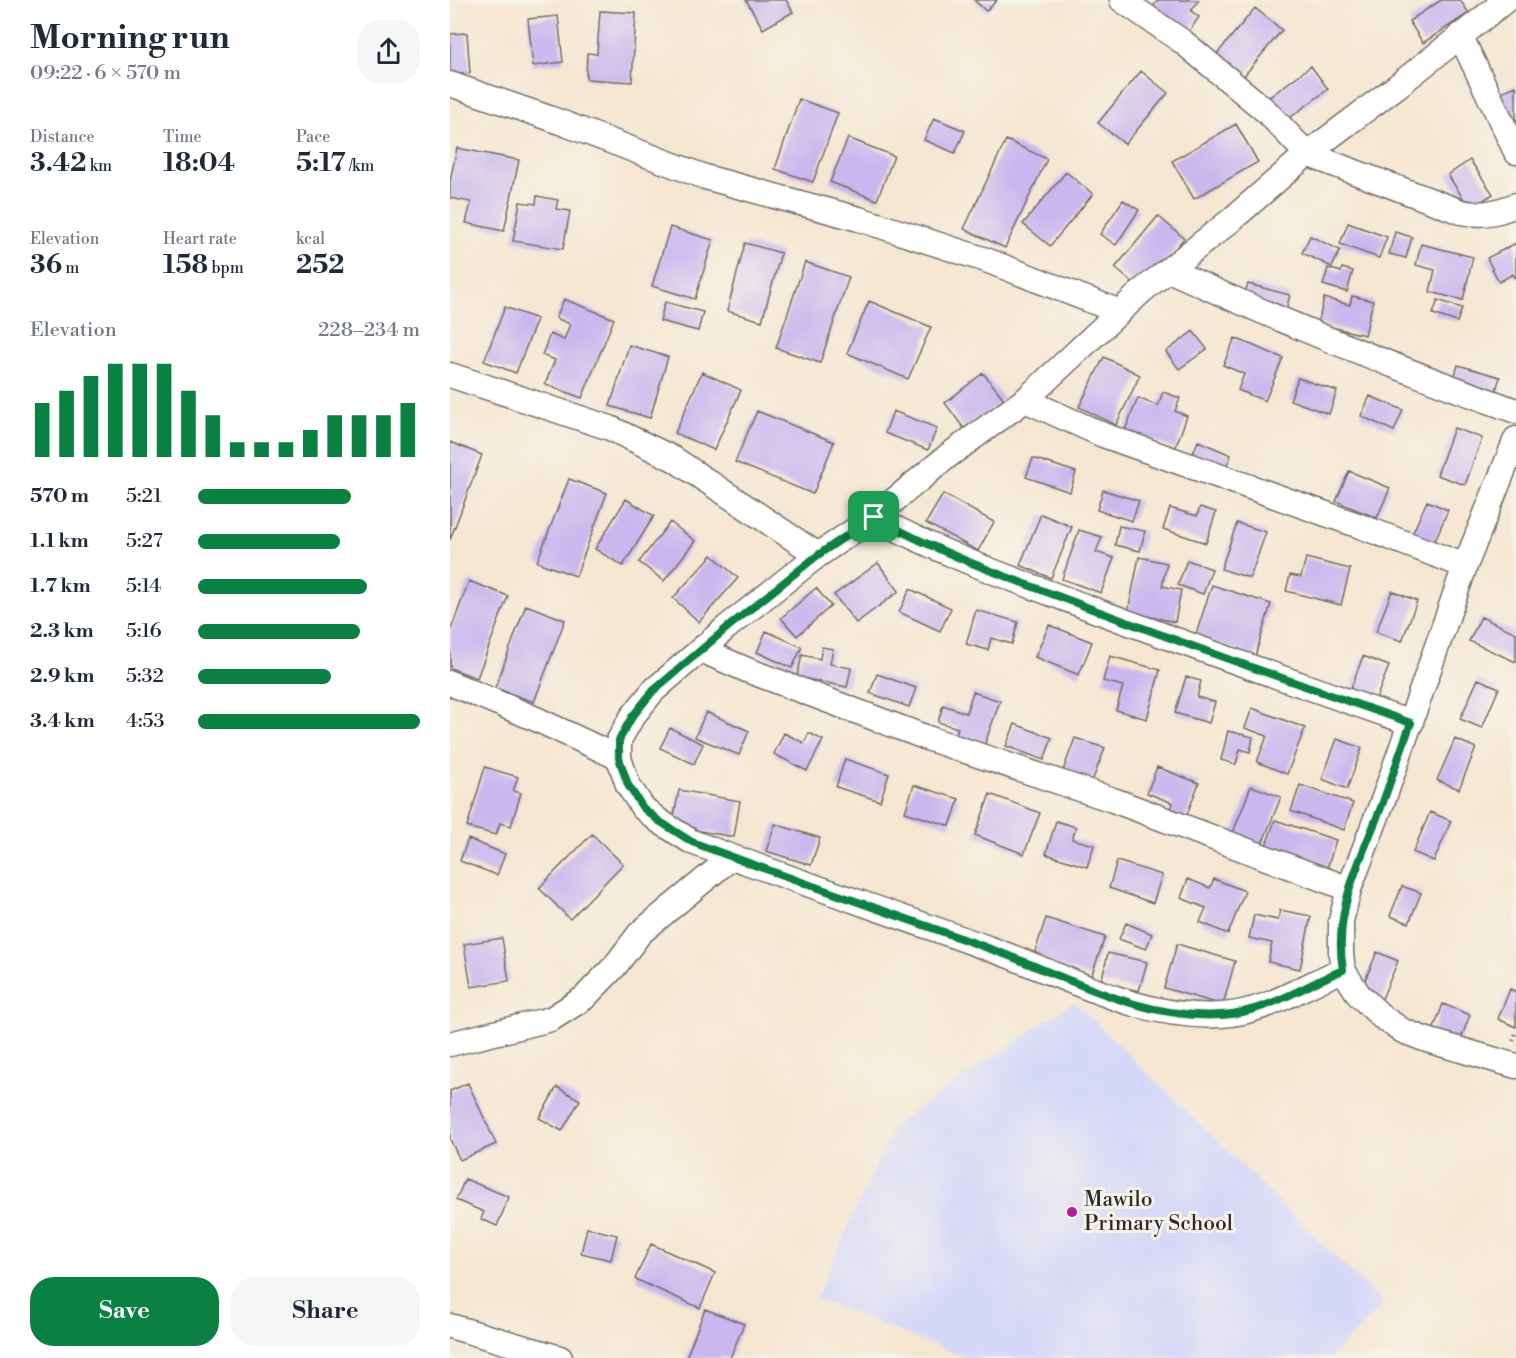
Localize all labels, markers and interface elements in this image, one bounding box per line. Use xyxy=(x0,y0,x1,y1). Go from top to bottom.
text: Morning run xyxy=(30,18,230,59)
button: share xyxy=(357,20,420,83)
text: 09:22 · 6 × 570 m xyxy=(30,61,181,86)
text: Distance xyxy=(30,127,95,147)
text: Time xyxy=(163,127,202,147)
text: Pace xyxy=(296,127,330,147)
text: 3.42 xyxy=(30,147,86,179)
text: 18:04 xyxy=(163,147,235,179)
text: 5:17 xyxy=(296,147,346,179)
text: km xyxy=(86,156,112,176)
text: /km xyxy=(346,156,374,176)
text: Elevation xyxy=(30,229,99,249)
text: Heart rate xyxy=(163,229,237,249)
text: kcal xyxy=(296,229,325,249)
text: 36 xyxy=(30,249,62,281)
text: 158 xyxy=(163,249,208,281)
text: 252 xyxy=(296,249,345,281)
text: m xyxy=(62,258,79,278)
text: bpm xyxy=(208,258,244,278)
text: Elevation xyxy=(30,318,117,343)
text: 228–234 m xyxy=(318,318,420,343)
text: 570 m xyxy=(30,484,89,509)
text: 5:21 xyxy=(126,484,162,509)
pin xyxy=(848,491,899,542)
icon: arrive xyxy=(857,500,890,533)
text: 1.1 km xyxy=(30,529,89,554)
text: 5:27 xyxy=(126,529,163,554)
text: 1.7 km xyxy=(30,574,91,599)
text: 5:14 xyxy=(126,574,161,599)
text: 2.3 km xyxy=(30,619,94,644)
text: 5:16 xyxy=(126,619,162,644)
text: 2.9 km xyxy=(30,664,94,689)
text: 5:32 xyxy=(126,664,164,689)
text: 3.4 km xyxy=(30,709,95,734)
text: 4:53 xyxy=(126,709,164,734)
place label: Mawilo Primary School xyxy=(1084,1187,1233,1237)
marker: Mawilo Primary School xyxy=(1065,1205,1079,1219)
button: Save xyxy=(30,1277,219,1346)
button: Share xyxy=(231,1277,420,1346)

